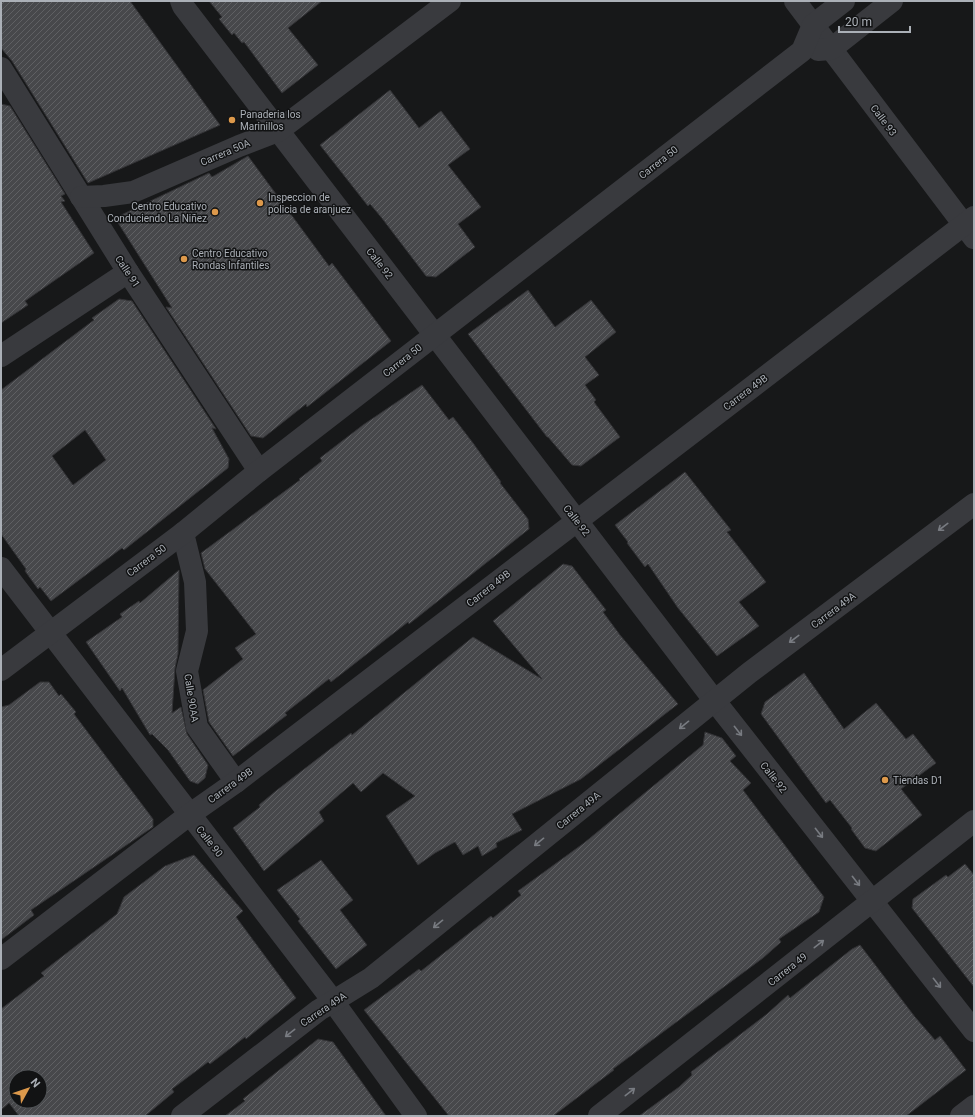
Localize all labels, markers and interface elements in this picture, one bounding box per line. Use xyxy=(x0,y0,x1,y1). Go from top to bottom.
scale bar xyxy=(839,8,910,34)
text: 20 m xyxy=(845,15,872,29)
street label: Calle 93 xyxy=(868,103,899,138)
place label: Panaderia los Marinillos xyxy=(240,109,301,132)
marker: Panaderia los Marinillos xyxy=(227,115,237,125)
street label: Carrera 50A xyxy=(199,137,252,168)
street label: Carrera 50 xyxy=(637,144,680,181)
place label: Inspeccion de policia de aranjuez xyxy=(268,192,351,215)
marker: Inspeccion de policia de aranjuez xyxy=(255,198,265,208)
place label: Centro Educativo Conduciendo La Niñez xyxy=(107,201,207,224)
marker: Centro Educativo Conduciendo La Niñez xyxy=(210,207,220,217)
street label: Calle 92 xyxy=(364,246,395,281)
place label: Centro Educativo Rondas Infantiles xyxy=(192,248,269,271)
street label: Calle 91 xyxy=(113,253,142,289)
marker: Centro Educativo Rondas Infantiles xyxy=(179,254,189,264)
street label: Carrera 50 xyxy=(381,342,424,379)
street label: Carrera 49B xyxy=(721,372,770,413)
street label: Calle 92 xyxy=(561,503,592,538)
one-way arrow xyxy=(937,523,948,531)
street label: Carrera 50 xyxy=(125,542,168,579)
street label: Carrera 49B xyxy=(464,568,512,609)
street label: Carrera 49A xyxy=(809,590,858,631)
one-way arrow xyxy=(789,635,800,643)
street label: Calle 90AA xyxy=(182,673,201,724)
one-way arrow xyxy=(678,721,689,729)
one-way arrow xyxy=(734,726,743,737)
street label: Calle 92 xyxy=(758,760,789,795)
street label: Carrera 49B xyxy=(206,766,255,805)
marker: Tiendas D1 xyxy=(880,775,890,785)
place label: Tiendas D1 xyxy=(893,775,943,786)
street label: Carrera 49A xyxy=(554,789,603,831)
street label: Calle 90 xyxy=(194,824,225,859)
one-way arrow xyxy=(815,827,823,838)
one-way arrow xyxy=(534,837,545,846)
one-way arrow xyxy=(852,875,861,886)
one-way arrow xyxy=(433,919,444,928)
one-way arrow xyxy=(814,940,824,949)
street label: Carrera 49 xyxy=(766,951,809,988)
one-way arrow xyxy=(932,978,941,989)
street label: Carrera 49A xyxy=(298,990,349,1029)
one-way arrow xyxy=(284,1029,295,1037)
north arrow xyxy=(8,1069,48,1109)
text: N xyxy=(28,1076,43,1090)
one-way arrow xyxy=(624,1088,635,1096)

